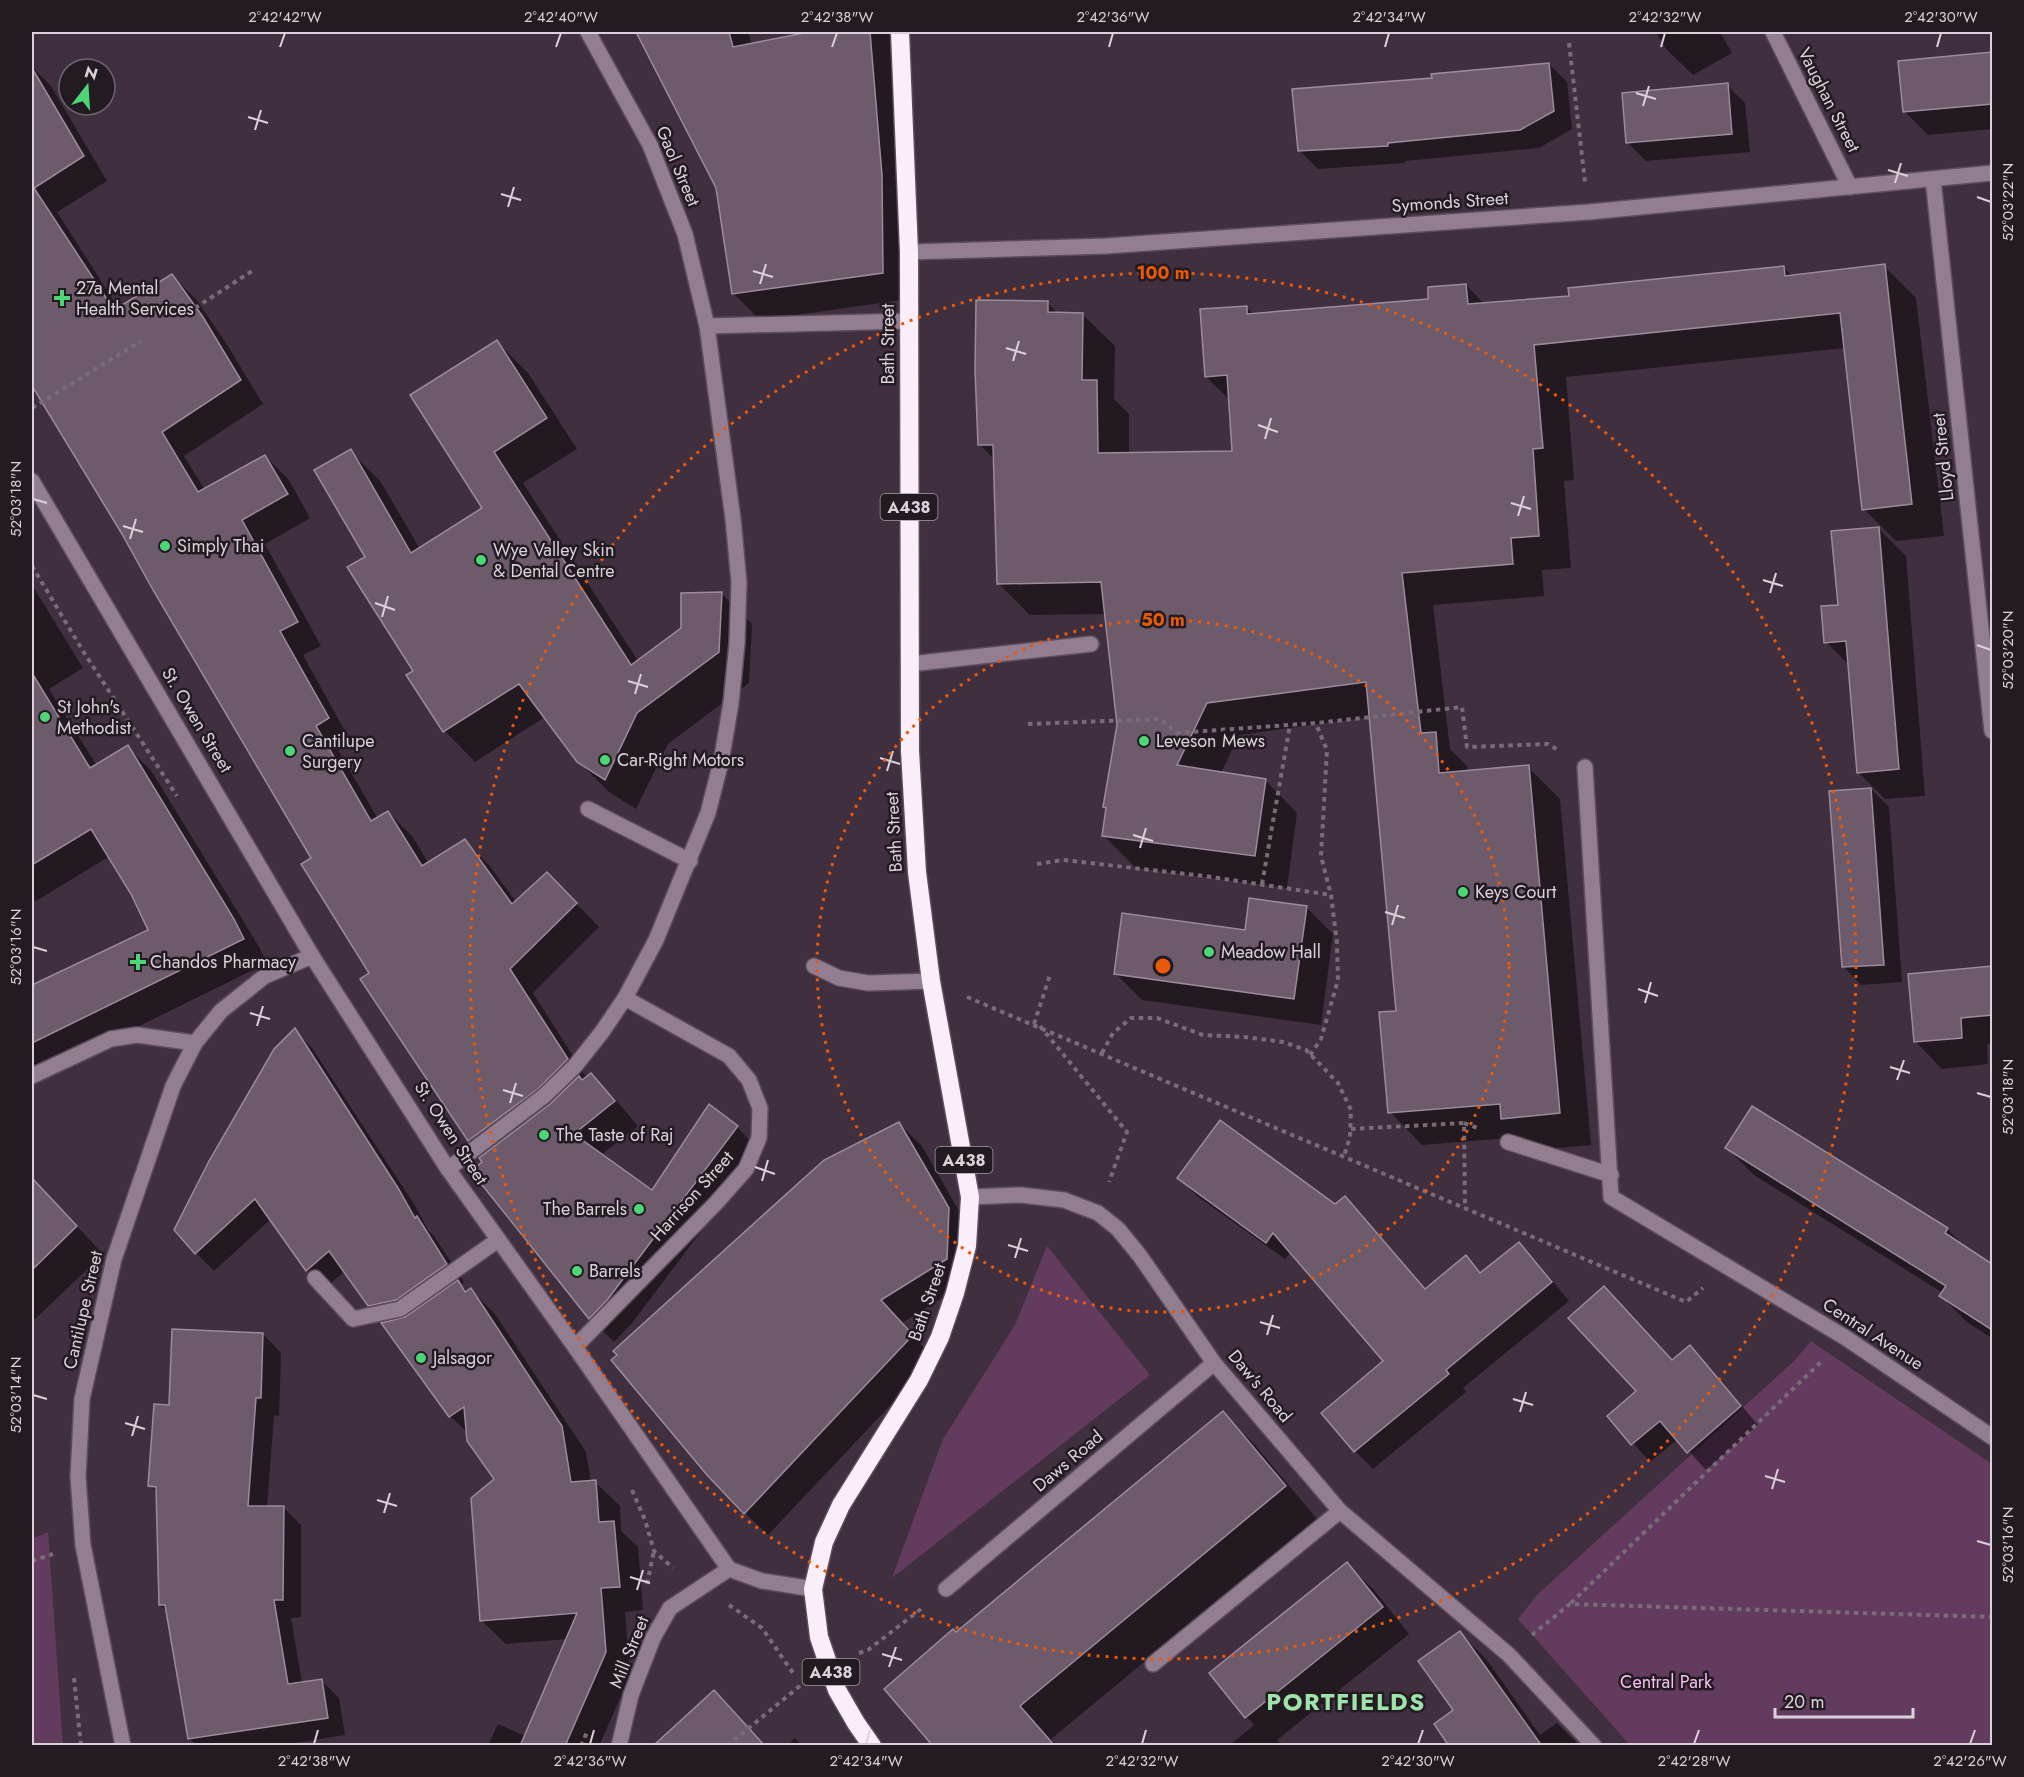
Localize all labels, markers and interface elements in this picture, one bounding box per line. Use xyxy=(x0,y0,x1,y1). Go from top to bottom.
text: 2°42'42"W xyxy=(248,6,322,28)
text: 2°42'40"W xyxy=(524,6,598,28)
text: 2°42'38"W xyxy=(801,6,873,28)
text: 2°42'36"W xyxy=(1077,6,1150,28)
text: 2°42'34"W xyxy=(1352,6,1426,28)
text: 2°42'32"W xyxy=(1629,6,1702,28)
text: 2°42'30"W xyxy=(1904,6,1978,28)
street label: Vaughan Street xyxy=(1791,43,1867,157)
north arrow xyxy=(57,57,117,117)
text: N xyxy=(82,60,101,86)
street label: Gaol Street xyxy=(649,122,707,211)
text: 52°03'22"N xyxy=(1997,163,2019,241)
street label: Symonds Street xyxy=(1391,185,1510,219)
text: 100 m xyxy=(1136,260,1190,286)
place label: 27a Mental Health Services xyxy=(76,275,194,322)
marker: 27a Mental Health Services xyxy=(53,289,71,307)
street label: Bath Street xyxy=(875,303,901,384)
street label: Lloyd Street xyxy=(1925,411,1961,502)
text: 52°03'18"N xyxy=(5,461,27,537)
road number: A438 xyxy=(880,494,938,520)
place label: Simply Thai xyxy=(177,533,264,559)
place label: Wye Valley Skin & Dental Centre xyxy=(493,537,615,584)
marker: Simply Thai xyxy=(158,539,172,553)
marker: Wye Valley Skin & Dental Centre xyxy=(474,553,488,567)
text: 50 m xyxy=(1141,607,1185,633)
text: 52°03'20"N xyxy=(1997,611,2019,689)
street label: St. Owen Street xyxy=(155,663,239,778)
place label: St John's Methodist xyxy=(57,694,132,741)
marker: St John's Methodist xyxy=(38,710,52,724)
place label: Cantilupe Surgery xyxy=(302,728,375,775)
place label: Leveson Mews xyxy=(1156,728,1265,754)
marker: Leveson Mews xyxy=(1137,734,1151,748)
marker: Cantilupe Surgery xyxy=(283,744,297,758)
place label: Car-Right Motors xyxy=(617,747,744,773)
marker: Car-Right Motors xyxy=(598,753,612,767)
street label: Bath Street xyxy=(879,790,909,873)
place label: Keys Court xyxy=(1475,879,1557,905)
marker: Keys Court xyxy=(1456,885,1470,899)
text: 52°03'16"N xyxy=(5,909,27,985)
place label: Meadow Hall xyxy=(1221,939,1321,965)
marker: Meadow Hall xyxy=(1202,945,1216,959)
place label: Chandos Pharmacy xyxy=(150,949,296,975)
marker: Chandos Pharmacy xyxy=(131,955,145,969)
centre of rings xyxy=(1153,956,1173,976)
text: 52°03'18"N xyxy=(1997,1059,2019,1135)
street label: St. Owen Street xyxy=(408,1076,495,1190)
place label: The Taste of Raj xyxy=(556,1122,674,1148)
marker: The Taste of Raj xyxy=(537,1128,551,1142)
street label: Harrison Street xyxy=(644,1145,740,1247)
road number: A438 xyxy=(936,1147,992,1173)
place label: The Barrels xyxy=(543,1196,627,1222)
marker: The Barrels xyxy=(632,1202,646,1216)
street label: Cantilupe Street xyxy=(57,1248,109,1372)
place label: Barrels xyxy=(589,1258,640,1284)
street label: Bath Street xyxy=(902,1259,953,1344)
marker: Barrels xyxy=(570,1264,584,1278)
street label: Central Avenue xyxy=(1817,1292,1929,1376)
street label: Daw's Road xyxy=(1222,1344,1298,1428)
place label: Jalsagor xyxy=(431,1345,493,1371)
marker: Jalsagor xyxy=(414,1351,428,1365)
text: 52°03'14"N xyxy=(5,1357,27,1433)
street label: Daws Road xyxy=(1027,1424,1109,1498)
text: 52°03'16"N xyxy=(1997,1507,2019,1583)
street label: Mill Street xyxy=(603,1611,656,1692)
road number: A438 xyxy=(802,1659,860,1685)
park label: Central Park xyxy=(1620,1669,1712,1695)
scale bar xyxy=(1775,1681,1913,1719)
district label: PORTFIELDS xyxy=(1266,1684,1426,1719)
text: 20 m xyxy=(1784,1689,1824,1715)
text: 2°42'38"W xyxy=(278,1750,350,1772)
text: 2°42'36"W xyxy=(554,1750,627,1772)
text: 2°42'34"W xyxy=(829,1750,903,1772)
text: 2°42'32"W xyxy=(1106,1750,1179,1772)
text: 2°42'30"W xyxy=(1381,1750,1455,1772)
text: 2°42'28"W xyxy=(1658,1750,1731,1772)
text: 2°42'26"W xyxy=(1933,1750,2007,1772)

